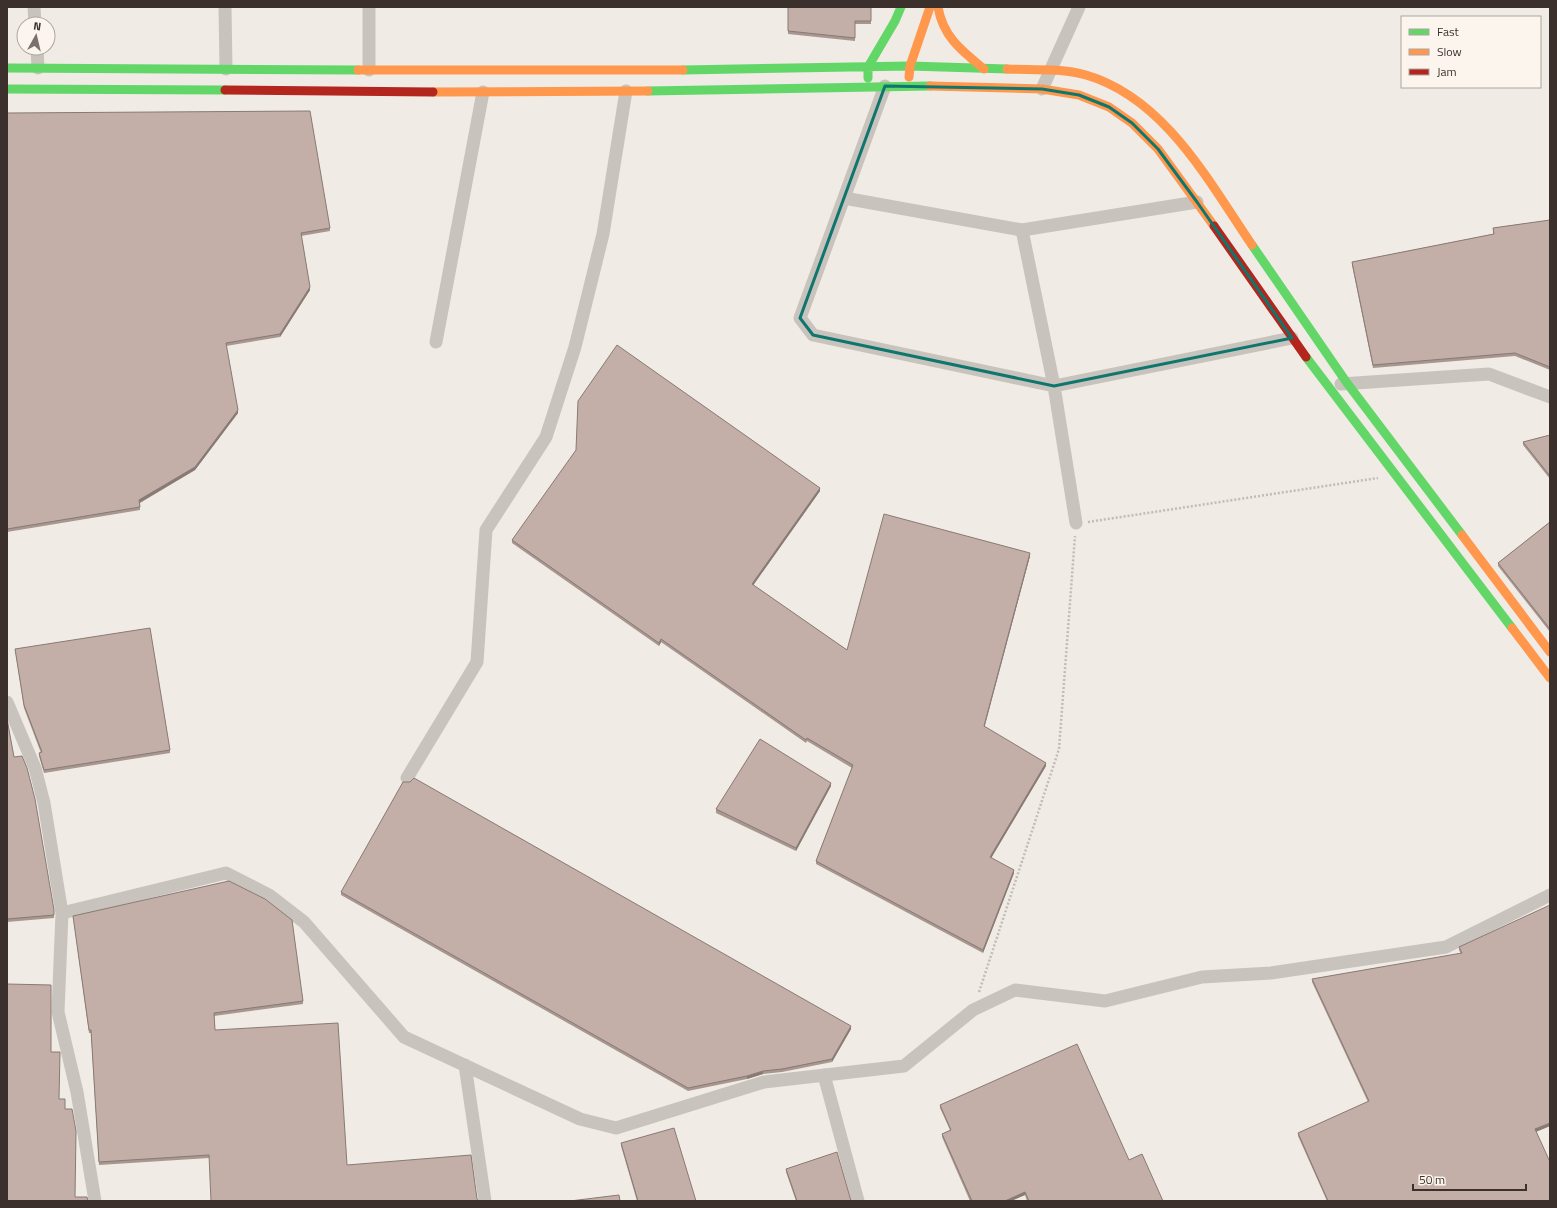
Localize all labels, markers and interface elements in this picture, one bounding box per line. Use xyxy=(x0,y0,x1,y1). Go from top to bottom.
north arrow xyxy=(16,16,56,56)
legend xyxy=(1401,16,1541,88)
text: N xyxy=(33,18,42,35)
text: Fast xyxy=(1437,22,1460,41)
text: Slow xyxy=(1437,42,1462,61)
text: Jam xyxy=(1437,62,1457,81)
scale bar xyxy=(1413,1166,1526,1192)
text: 50 m xyxy=(1419,1170,1445,1189)

